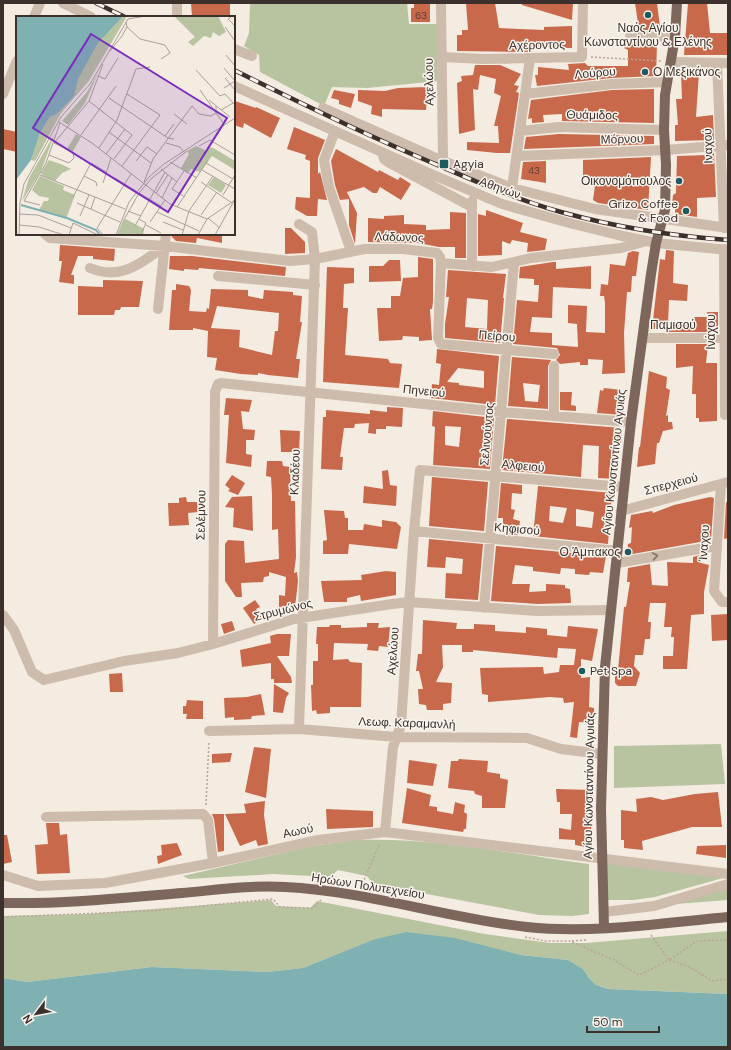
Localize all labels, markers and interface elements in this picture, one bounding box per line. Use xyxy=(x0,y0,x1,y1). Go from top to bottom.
house number: 63 xyxy=(415,9,427,22)
marker: Ναός Αγίου Κωνσταντίνου & Ελένης xyxy=(643,10,653,20)
inset map xyxy=(16,16,235,235)
place label: Ναός Αγίου Κωνσταντίνου & Ελένης xyxy=(584,20,712,50)
street label: Αχέροντος xyxy=(509,37,565,53)
street label: Αχελώου xyxy=(421,58,437,106)
street label: Λούρου xyxy=(574,63,616,83)
place label: Ο Μεξικάνος xyxy=(653,64,720,80)
marker: Ο Μεξικάνος xyxy=(640,67,650,77)
street label: Θυάμιδος xyxy=(566,107,618,123)
street label: Ιναχού xyxy=(699,128,717,164)
street label: Μόρνου xyxy=(600,130,644,148)
place label: Agyia xyxy=(453,156,484,172)
marker: Agyia xyxy=(438,158,450,170)
house number: 43 xyxy=(528,164,540,177)
street label: Αθηνών xyxy=(477,173,523,203)
place label: Οικονομόπουλος xyxy=(581,173,671,189)
marker: Οικονομόπουλος xyxy=(674,176,684,186)
place label: Grizo Coffee & Food xyxy=(609,196,678,226)
marker: Grizo Coffee & Food xyxy=(681,206,691,216)
street label: Λάδωνος xyxy=(374,228,424,246)
street label: Ινάχου xyxy=(703,314,719,350)
street label: Παμισού xyxy=(650,317,696,333)
street label: Πείρου xyxy=(478,326,516,346)
street label: Πηνειού xyxy=(402,381,446,401)
street label: Αγίου Κωνσταντίνου Αγυιάς xyxy=(598,388,630,536)
street label: Σελινούντος xyxy=(476,401,498,466)
street label: Κλαδέου xyxy=(286,449,304,495)
street label: Αλφειού xyxy=(501,456,545,476)
street label: Σπερχειού xyxy=(642,469,700,499)
street label: Σελέμνου xyxy=(193,490,209,540)
street label: Κηφισού xyxy=(493,519,541,539)
street label: Ίναχου xyxy=(695,524,713,563)
place label: Ο Άμπακος xyxy=(560,544,620,560)
marker: Ο Άμπακος xyxy=(623,547,633,557)
one-way arrow xyxy=(652,553,658,561)
street label: Στρυμώνος xyxy=(252,595,314,625)
street label: Αχελώου xyxy=(383,627,403,675)
place label: Pet Spa xyxy=(590,663,632,679)
marker: Pet Spa xyxy=(577,666,587,676)
street label: Αγίου Κωνσταντίνου Αγυιάς xyxy=(580,712,598,859)
street label: Λεωφ. Καραμανλή xyxy=(358,713,456,733)
street label: Αωού xyxy=(281,820,315,842)
street label: Ηρώων Πολυτεχνείου xyxy=(310,869,426,903)
north arrow xyxy=(16,994,56,1034)
scale bar xyxy=(587,1008,659,1034)
text: N xyxy=(19,1012,36,1026)
text: 50 m xyxy=(593,1014,622,1030)

